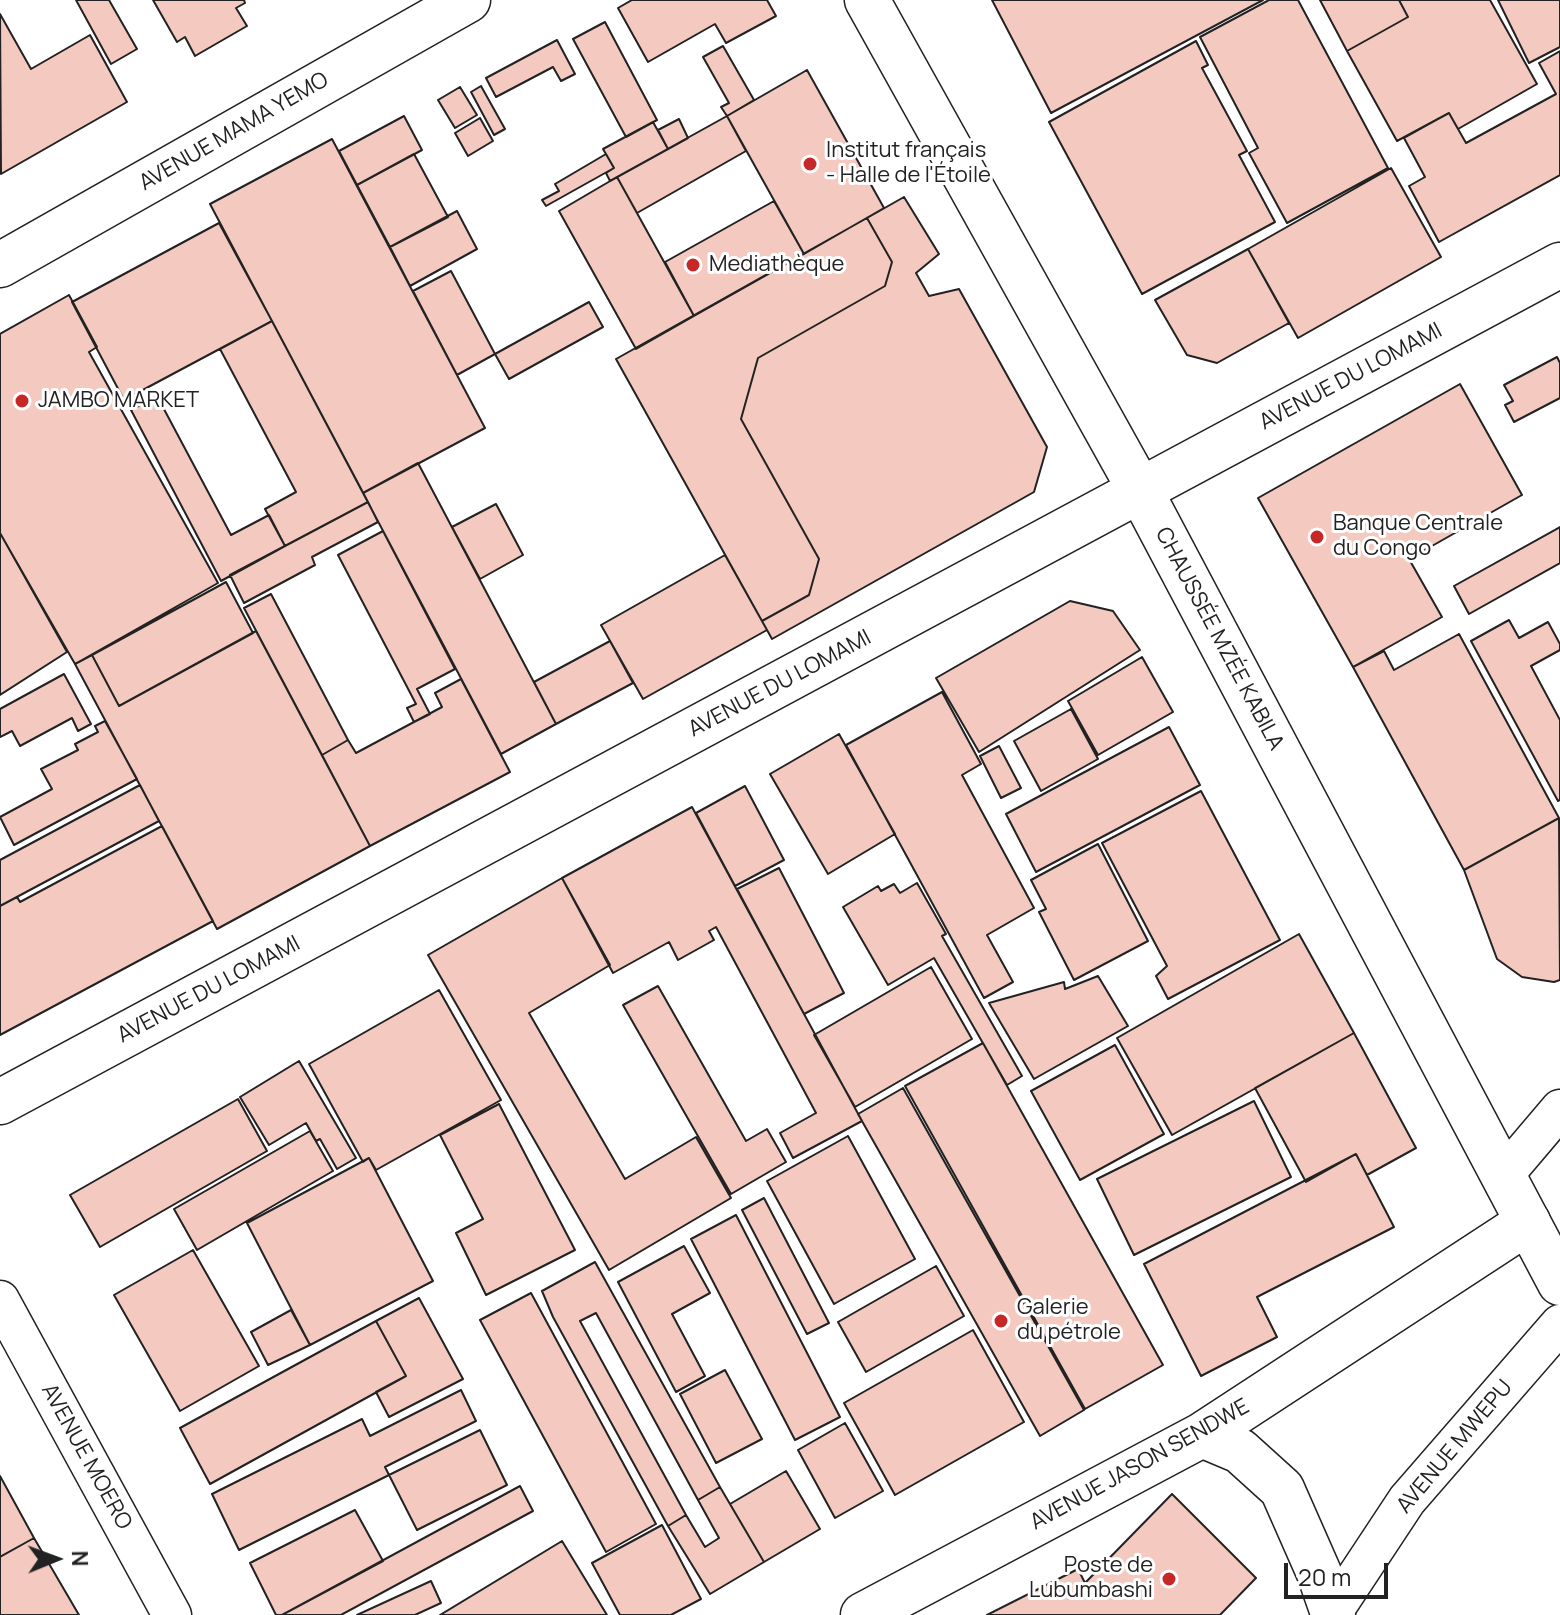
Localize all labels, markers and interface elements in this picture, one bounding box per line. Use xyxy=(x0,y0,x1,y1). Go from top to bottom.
street label: AVENUE MAMA YEMO xyxy=(135,67,333,197)
place label: Institut français - Halle de l'Étoile xyxy=(826,138,991,190)
marker: Institut français - Halle de l'Étoile xyxy=(801,155,819,173)
place label: Mediathèque xyxy=(709,252,844,278)
marker: Mediathèque xyxy=(684,256,702,274)
street label: AVENUE DU LOMAMI xyxy=(1255,318,1447,436)
place label: JAMBO MARKET xyxy=(38,388,199,414)
marker: JAMBO MARKET xyxy=(13,392,31,410)
place label: Banque Centrale du Congo xyxy=(1333,511,1503,562)
street label: CHAUSSÉE MZÉE KABILA xyxy=(1149,523,1289,755)
marker: Banque Centrale du Congo xyxy=(1308,528,1326,546)
street label: AVENUE DU LOMAMI xyxy=(684,625,876,743)
street label: AVENUE DU LOMAMI xyxy=(113,931,305,1049)
place label: Galerie du pétrole xyxy=(1017,1295,1121,1346)
marker: Galerie du pétrole xyxy=(992,1312,1010,1330)
street label: AVENUE MWEPU xyxy=(1392,1375,1518,1519)
street label: AVENUE MOERO xyxy=(35,1380,137,1534)
street label: AVENUE JASON SENDWE xyxy=(1026,1394,1254,1536)
north arrow xyxy=(16,1519,96,1599)
scale bar xyxy=(1288,1547,1392,1597)
text: N xyxy=(65,1550,95,1567)
place label: Poste de Lubumbashi xyxy=(1029,1553,1153,1604)
text: 20 m xyxy=(1298,1560,1351,1593)
marker: Poste de Lubumbashi xyxy=(1160,1570,1178,1588)

